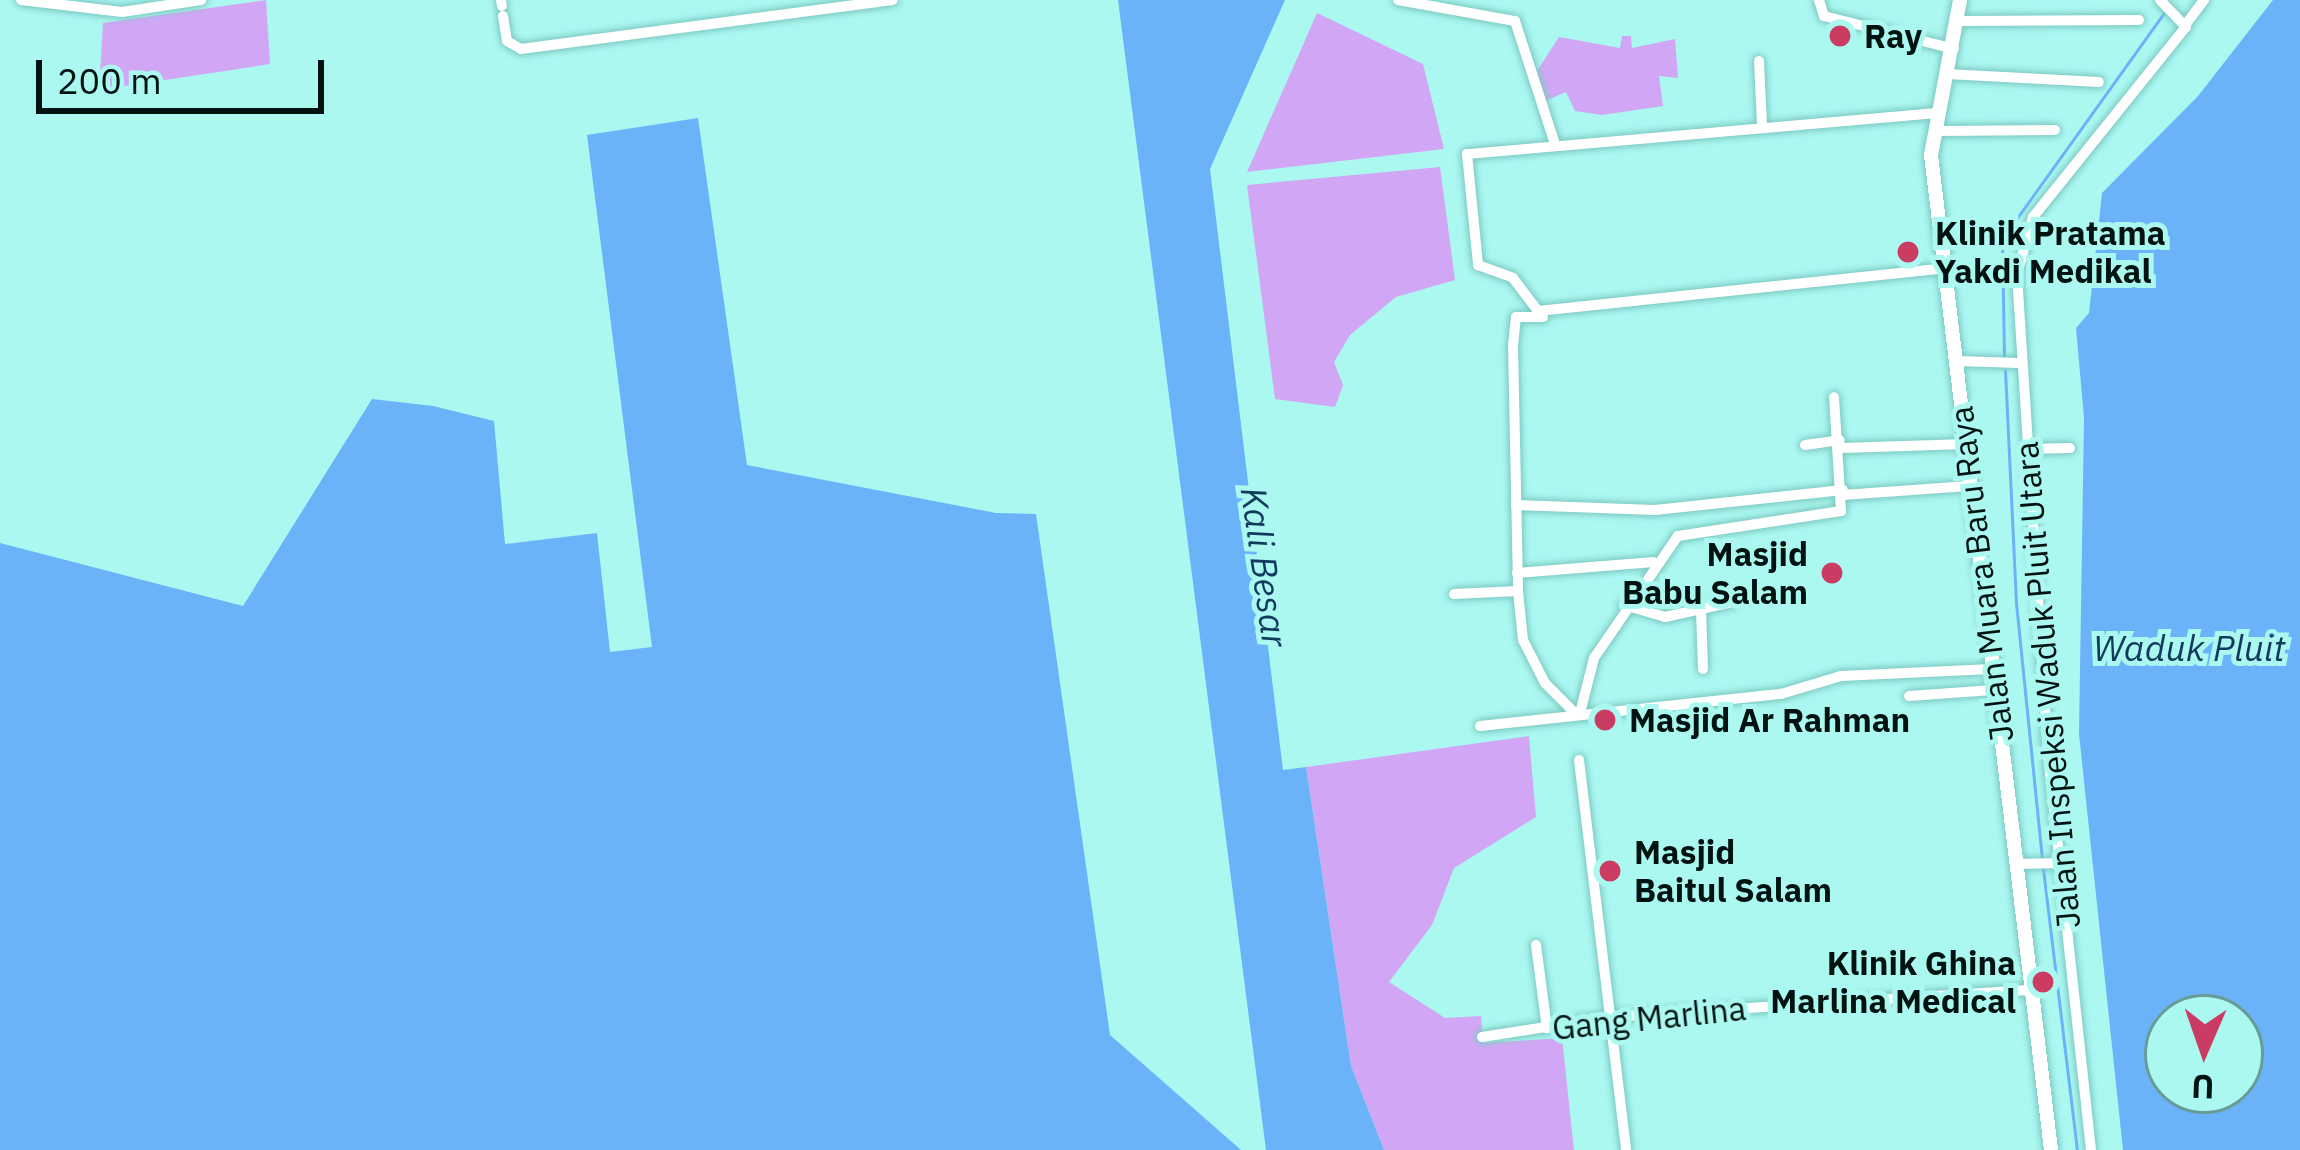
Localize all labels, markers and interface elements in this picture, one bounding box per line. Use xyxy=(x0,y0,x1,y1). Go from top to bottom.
place label: Ray xyxy=(1864,16,1922,56)
marker: Ray xyxy=(1827,23,1853,49)
scale bar xyxy=(42,36,330,110)
text: 200 m xyxy=(57,57,162,104)
place label: Klinik Pratama Yakdi Medikal xyxy=(1935,213,2165,291)
marker: Klinik Pratama Yakdi Medikal xyxy=(1892,236,1924,268)
street label: Jalan Muara Baru Raya xyxy=(1941,404,2021,744)
street label: Jalan Inspeksi Waduk Pluit Utara xyxy=(2006,440,2088,930)
water label: Kali Besar xyxy=(1232,484,1298,650)
place label: Masjid Babu Salam xyxy=(1622,534,1808,612)
marker: Masjid Babu Salam xyxy=(1819,560,1845,586)
water label: Waduk Pluit xyxy=(2093,626,2285,670)
place label: Masjid Ar Rahman xyxy=(1629,700,1910,740)
marker: Masjid Ar Rahman xyxy=(1592,707,1618,733)
place label: Masjid Baitul Salam xyxy=(1634,832,1832,910)
marker: Masjid Baitul Salam xyxy=(1597,858,1623,884)
place label: Klinik Ghina Marlina Medical xyxy=(1770,943,2016,1021)
marker: Klinik Ghina Marlina Medical xyxy=(2027,966,2059,998)
street label: Gang Marlina xyxy=(1550,988,1748,1048)
north arrow xyxy=(2144,994,2264,1114)
text: U xyxy=(2191,1066,2215,1109)

